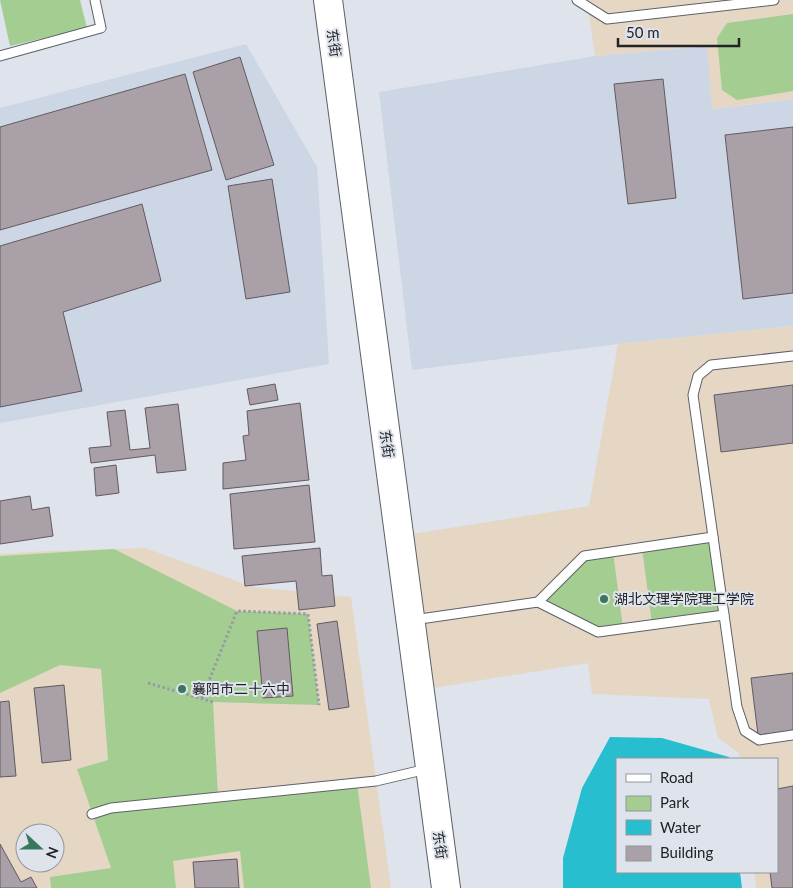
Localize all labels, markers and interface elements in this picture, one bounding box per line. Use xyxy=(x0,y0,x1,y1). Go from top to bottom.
scale bar xyxy=(618,15,739,47)
text: 50 m xyxy=(626,23,660,41)
street label: 东街 xyxy=(324,28,345,58)
street label: 东街 xyxy=(377,429,398,459)
place label: 湖北文理学院理工学院 xyxy=(614,590,754,607)
marker: 湖北文理学院理工学院 xyxy=(598,593,610,605)
place label: 襄阳市二十六中 xyxy=(192,680,290,697)
marker: 襄阳市二十六中 xyxy=(176,683,188,695)
legend xyxy=(616,758,778,873)
text: Road xyxy=(660,768,693,786)
text: Park xyxy=(660,793,690,811)
text: Water xyxy=(660,818,701,836)
north arrow xyxy=(15,823,65,873)
street label: 东街 xyxy=(430,830,451,860)
text: Building xyxy=(660,843,713,861)
text: N xyxy=(43,845,62,861)

